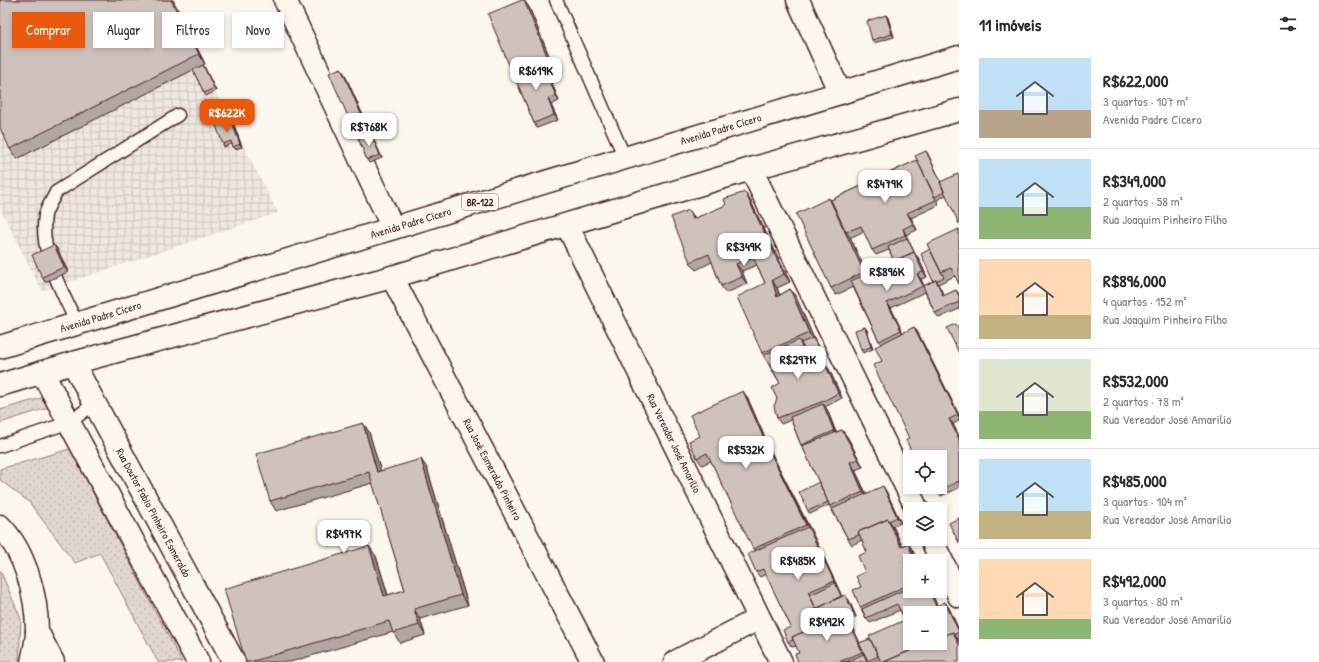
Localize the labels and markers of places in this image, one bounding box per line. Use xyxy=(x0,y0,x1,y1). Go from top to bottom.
pin: R$619K xyxy=(503,57,569,91)
pin: R$622K xyxy=(194,99,260,133)
pin: R$768K xyxy=(336,113,402,147)
pin: R$479K xyxy=(852,170,918,204)
pin: R$349K xyxy=(711,233,777,267)
pin: R$896K xyxy=(854,258,920,292)
pin: R$297K xyxy=(765,346,831,380)
pin: R$532K xyxy=(713,436,779,470)
pin: R$497K xyxy=(311,520,377,554)
pin: R$485K xyxy=(765,547,831,581)
pin: R$492K xyxy=(794,608,860,642)

